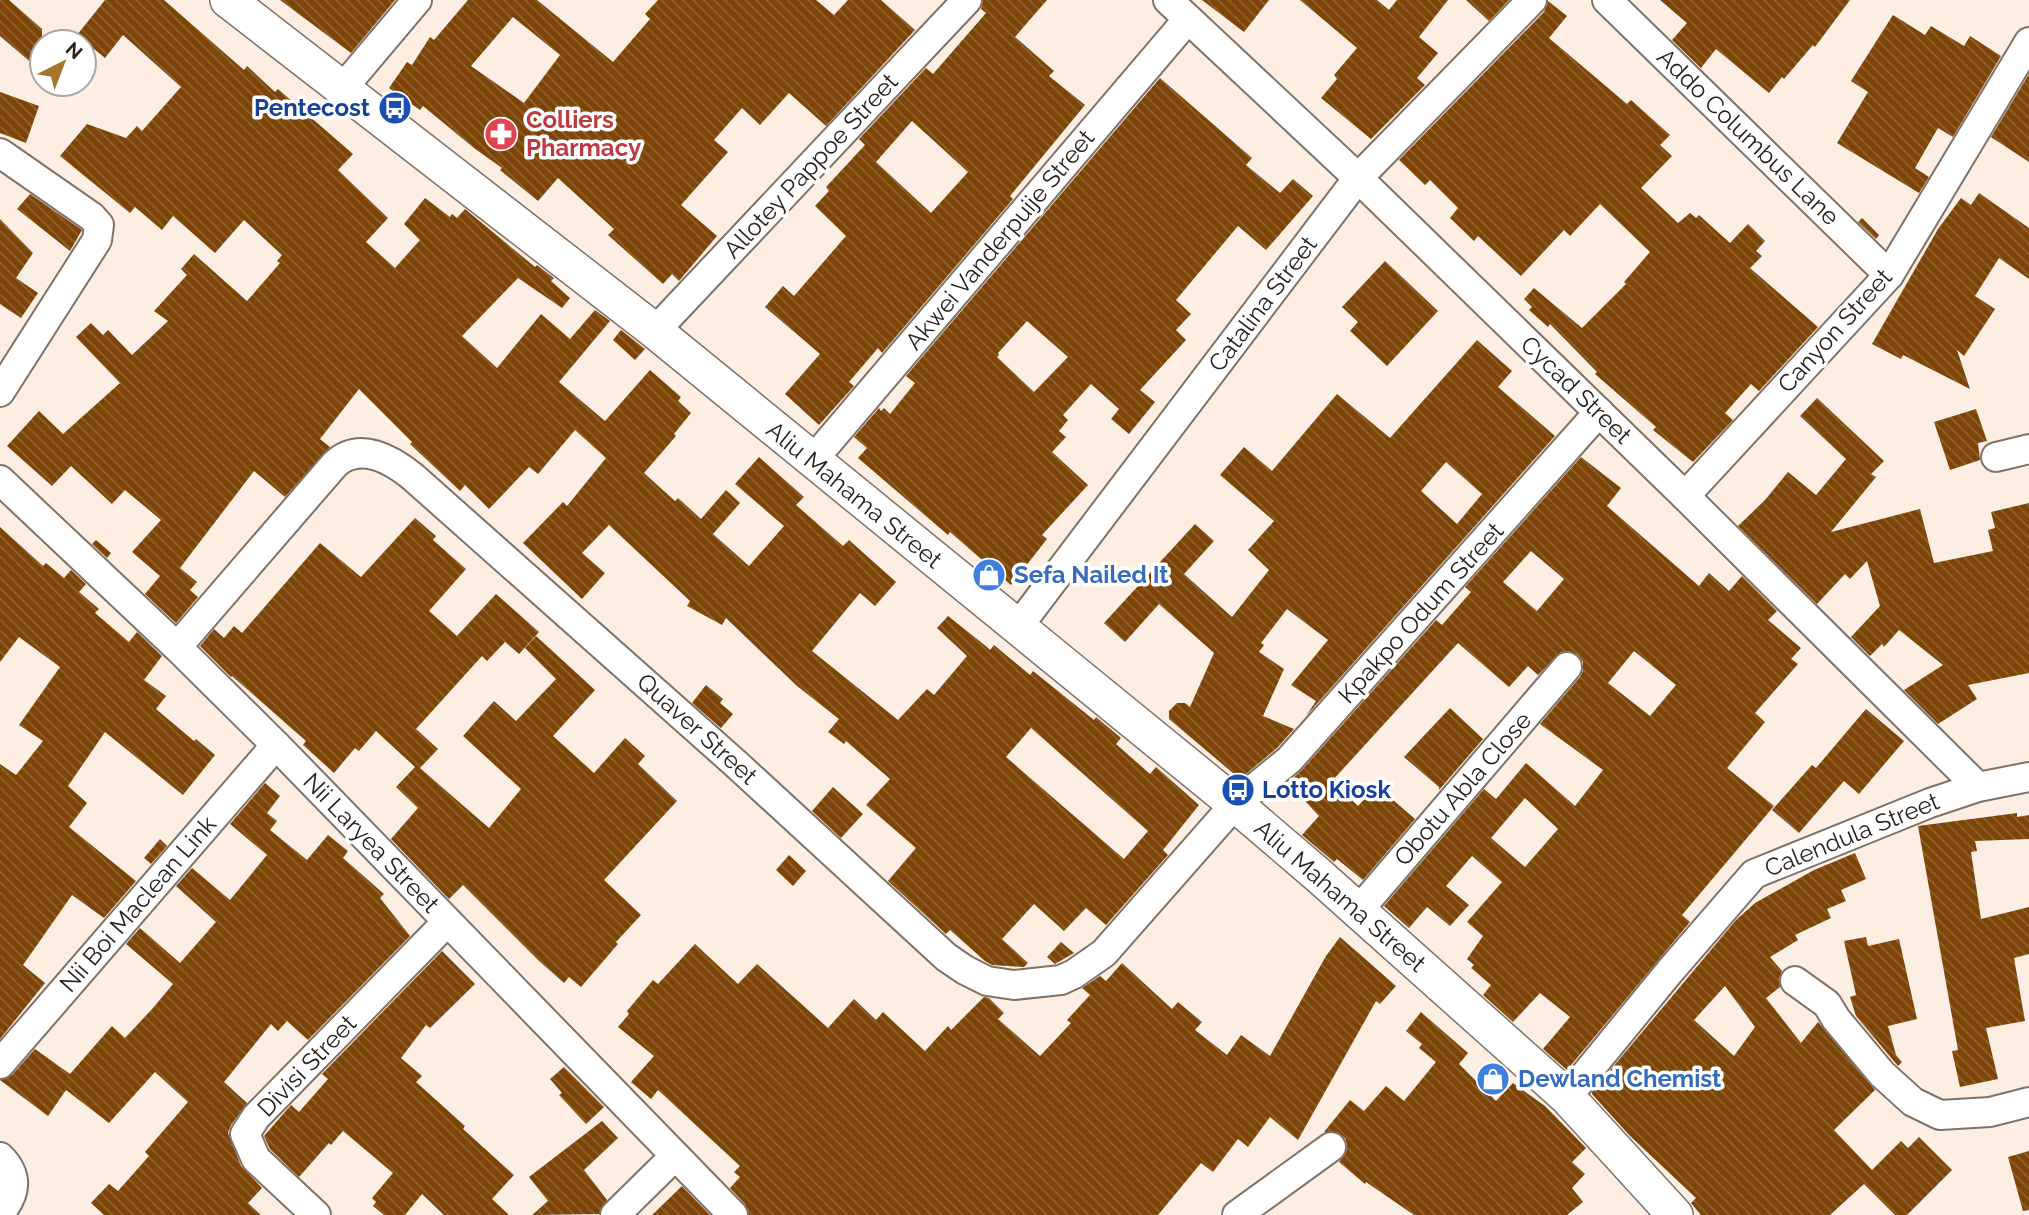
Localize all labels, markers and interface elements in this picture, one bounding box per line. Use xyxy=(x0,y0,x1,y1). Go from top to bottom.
north arrow xyxy=(28,28,98,98)
text: N xyxy=(62,37,87,63)
street label: Addo Columbus Lane xyxy=(1651,42,1845,231)
street label: Allotey Pappoe Street xyxy=(718,67,904,264)
bus stop icon: Pentecost xyxy=(376,89,414,127)
place label: Pentecost xyxy=(254,93,370,122)
place label: Colliers Pharmacy xyxy=(526,105,641,162)
pharmacy icon: Colliers Pharmacy xyxy=(482,115,520,153)
street label: Akwei Vanderpuije Street xyxy=(899,124,1100,356)
street label: Catalina Street xyxy=(1202,230,1323,377)
street label: Canyon Street xyxy=(1771,263,1898,399)
street label: Cycad Street xyxy=(1515,330,1638,450)
street label: Aliu Mahama Street xyxy=(761,415,948,574)
street label: Kpakpo Odum Street xyxy=(1332,516,1509,709)
shop icon: Sefa Nailed It xyxy=(970,556,1008,594)
place label: Sefa Nailed It xyxy=(1014,560,1169,589)
street label: Quaver Street xyxy=(631,667,763,790)
street label: Obotu Abla Close xyxy=(1388,706,1537,872)
street label: Nii Laryea Street xyxy=(297,767,445,919)
bus stop icon: Lotto Kiosk xyxy=(1219,771,1257,809)
place label: Lotto Kiosk xyxy=(1262,775,1391,804)
street label: Calendula Street xyxy=(1760,786,1943,883)
street label: Nii Boi Maclean Link xyxy=(53,810,222,998)
street label: Aliu Mahama Street xyxy=(1249,813,1432,978)
street label: Divisi Street xyxy=(251,1009,362,1122)
shop icon: Dewland Chemist xyxy=(1474,1060,1512,1098)
place label: Dewland Chemist xyxy=(1518,1064,1721,1093)

